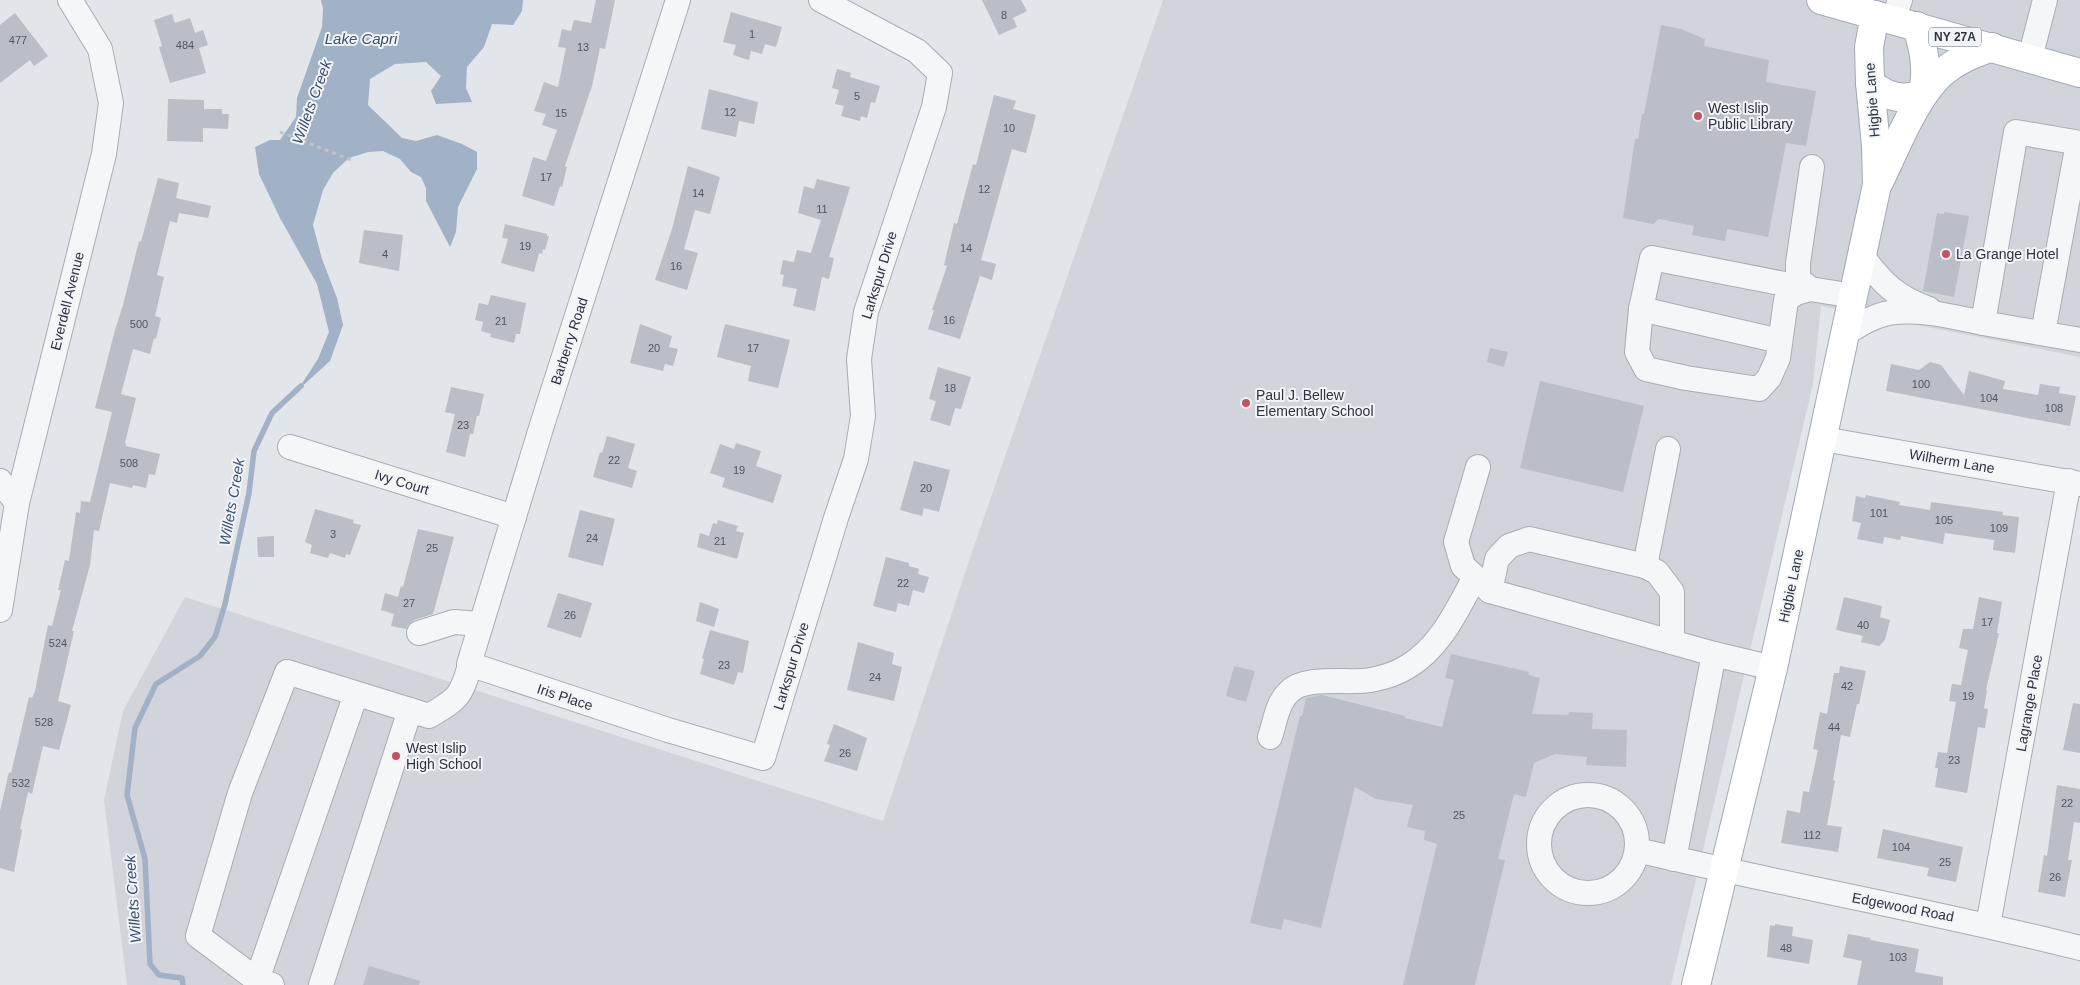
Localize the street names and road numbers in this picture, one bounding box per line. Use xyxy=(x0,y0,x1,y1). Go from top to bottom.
road number: NY 27A xyxy=(1929,28,1981,46)
street label: Higbie Lane xyxy=(1861,62,1883,138)
street label: Larkspur Drive xyxy=(858,229,900,321)
street label: Everdell Avenue xyxy=(47,250,87,352)
street label: Barberry Road xyxy=(547,295,591,387)
street label: Wilherm Lane xyxy=(1908,446,1996,476)
street label: Ivy Court xyxy=(373,466,431,498)
street label: Higbie Lane xyxy=(1775,548,1807,624)
street label: Larkspur Drive xyxy=(770,620,812,712)
street label: Lagrange Place xyxy=(2013,653,2045,753)
street label: Iris Place xyxy=(535,680,595,714)
street label: Edgewood Road xyxy=(1851,889,1955,925)

